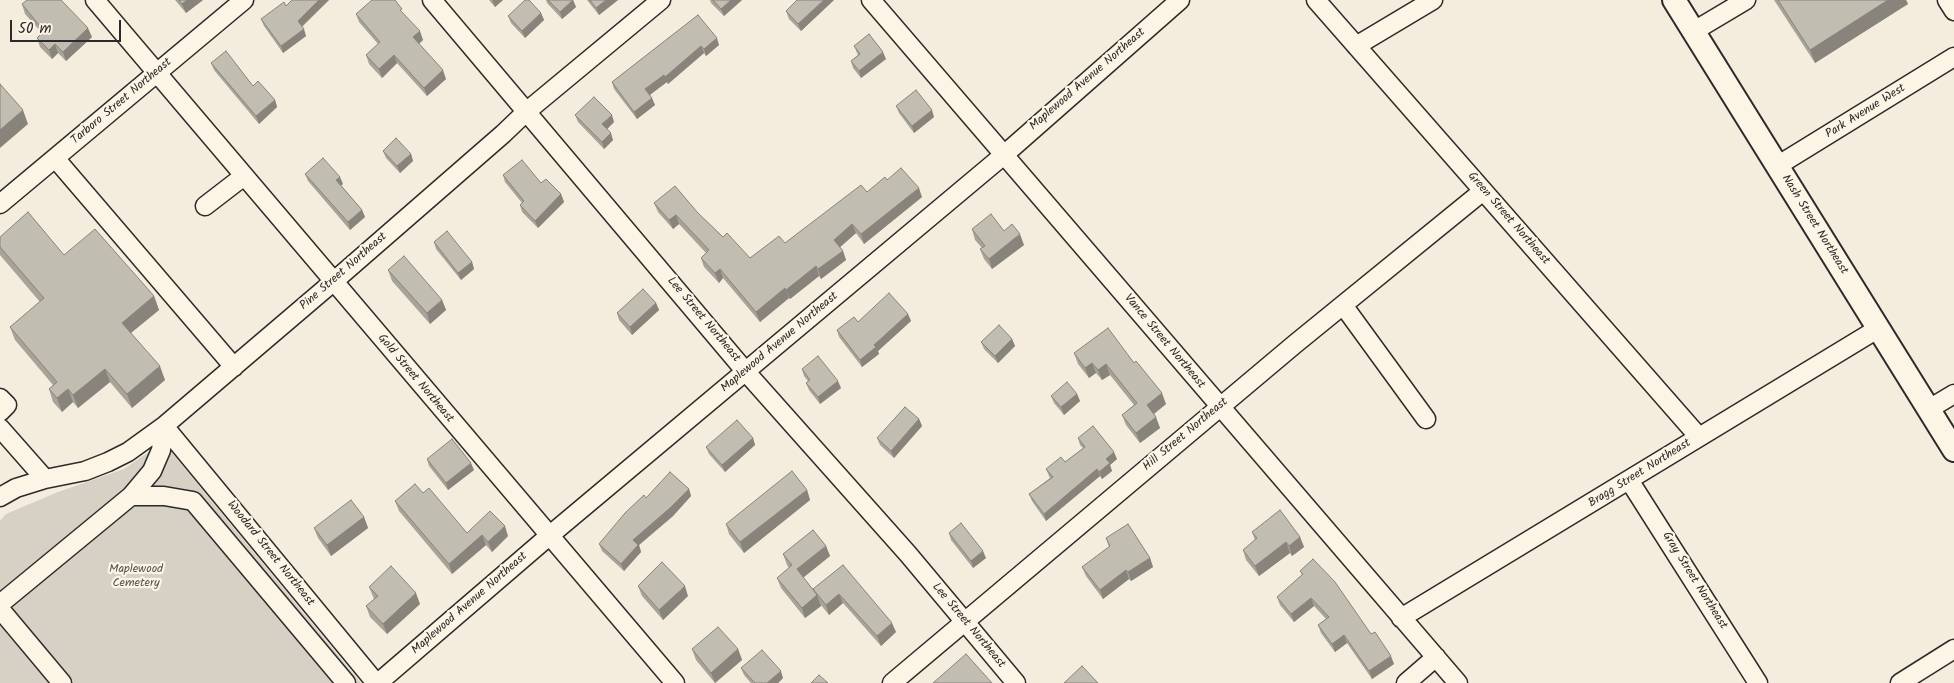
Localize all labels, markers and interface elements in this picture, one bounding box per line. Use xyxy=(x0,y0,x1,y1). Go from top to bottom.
scale bar xyxy=(12,10,124,42)
text: 50 m xyxy=(18,17,52,41)
street label: Maplewood Avenue Northeast xyxy=(1027,26,1149,134)
street label: Tarboro Street Northeast xyxy=(69,56,175,148)
street label: Park Avenue West xyxy=(1823,82,1909,142)
street label: Green Street Northeast xyxy=(1464,170,1552,268)
street label: Nash Street Northeast xyxy=(1777,173,1851,277)
street label: Pine Street Northeast xyxy=(298,230,390,314)
street label: Lee Street Northeast xyxy=(663,274,743,366)
street label: Maplewood Avenue Northeast xyxy=(719,290,841,396)
street label: Vance Street Northeast xyxy=(1120,292,1208,392)
street label: Gold Street Northeast xyxy=(374,332,456,426)
street label: Hill Street Northeast xyxy=(1141,395,1231,475)
street label: Bragg Street Northeast xyxy=(1586,437,1694,511)
street label: Woodard Street Northeast xyxy=(223,498,317,610)
street label: Gray Street Northeast xyxy=(1658,530,1730,632)
street label: Maplewood Avenue Northeast xyxy=(409,550,531,658)
park label: Maplewood Cemetery xyxy=(109,563,163,591)
street label: Lee Street Northeast xyxy=(928,580,1008,672)

